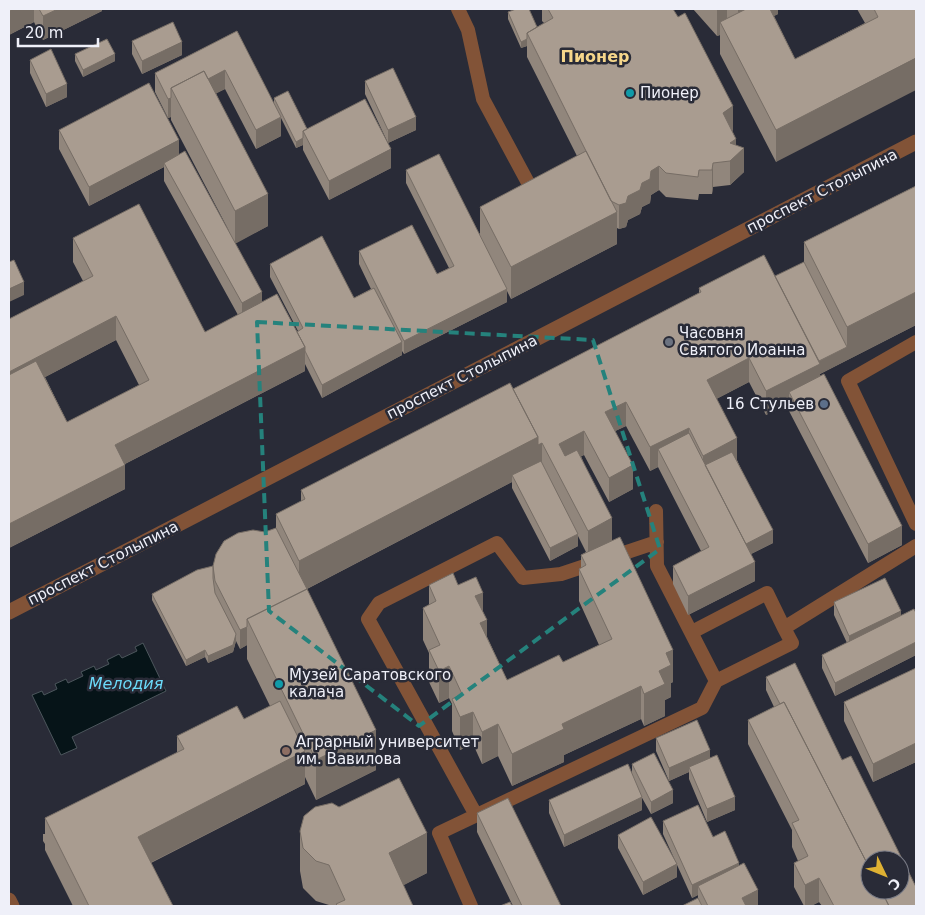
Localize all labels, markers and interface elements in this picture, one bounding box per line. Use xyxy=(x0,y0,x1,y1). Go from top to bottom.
scale bar xyxy=(18,15,98,47)
text: 20 m xyxy=(25,24,63,42)
district label: Пионер xyxy=(561,47,629,66)
place label: Пионер xyxy=(640,84,699,102)
marker: Пионер xyxy=(624,87,636,99)
street label: проспект Столыпина xyxy=(744,145,900,237)
place label: Часовня Святого Иоанна xyxy=(679,324,805,359)
street label: проспект Столыпина xyxy=(384,331,540,423)
marker: Часовня Святого Иоанна xyxy=(663,336,675,348)
place label: 16 Стульев xyxy=(726,395,814,413)
marker: 16 Стульев xyxy=(818,398,830,410)
street label: проспект Столыпина xyxy=(25,517,181,609)
place label: Музей Саратовского калача xyxy=(289,666,451,701)
water label: Мелодия xyxy=(89,674,164,693)
marker: Музей Саратовского калача xyxy=(273,678,285,690)
place label: Аграрный университет им. Вавилова xyxy=(296,733,480,768)
marker: Аграрный университет им. Вавилова xyxy=(280,745,292,757)
north arrow xyxy=(860,850,910,900)
text: С xyxy=(885,875,904,893)

